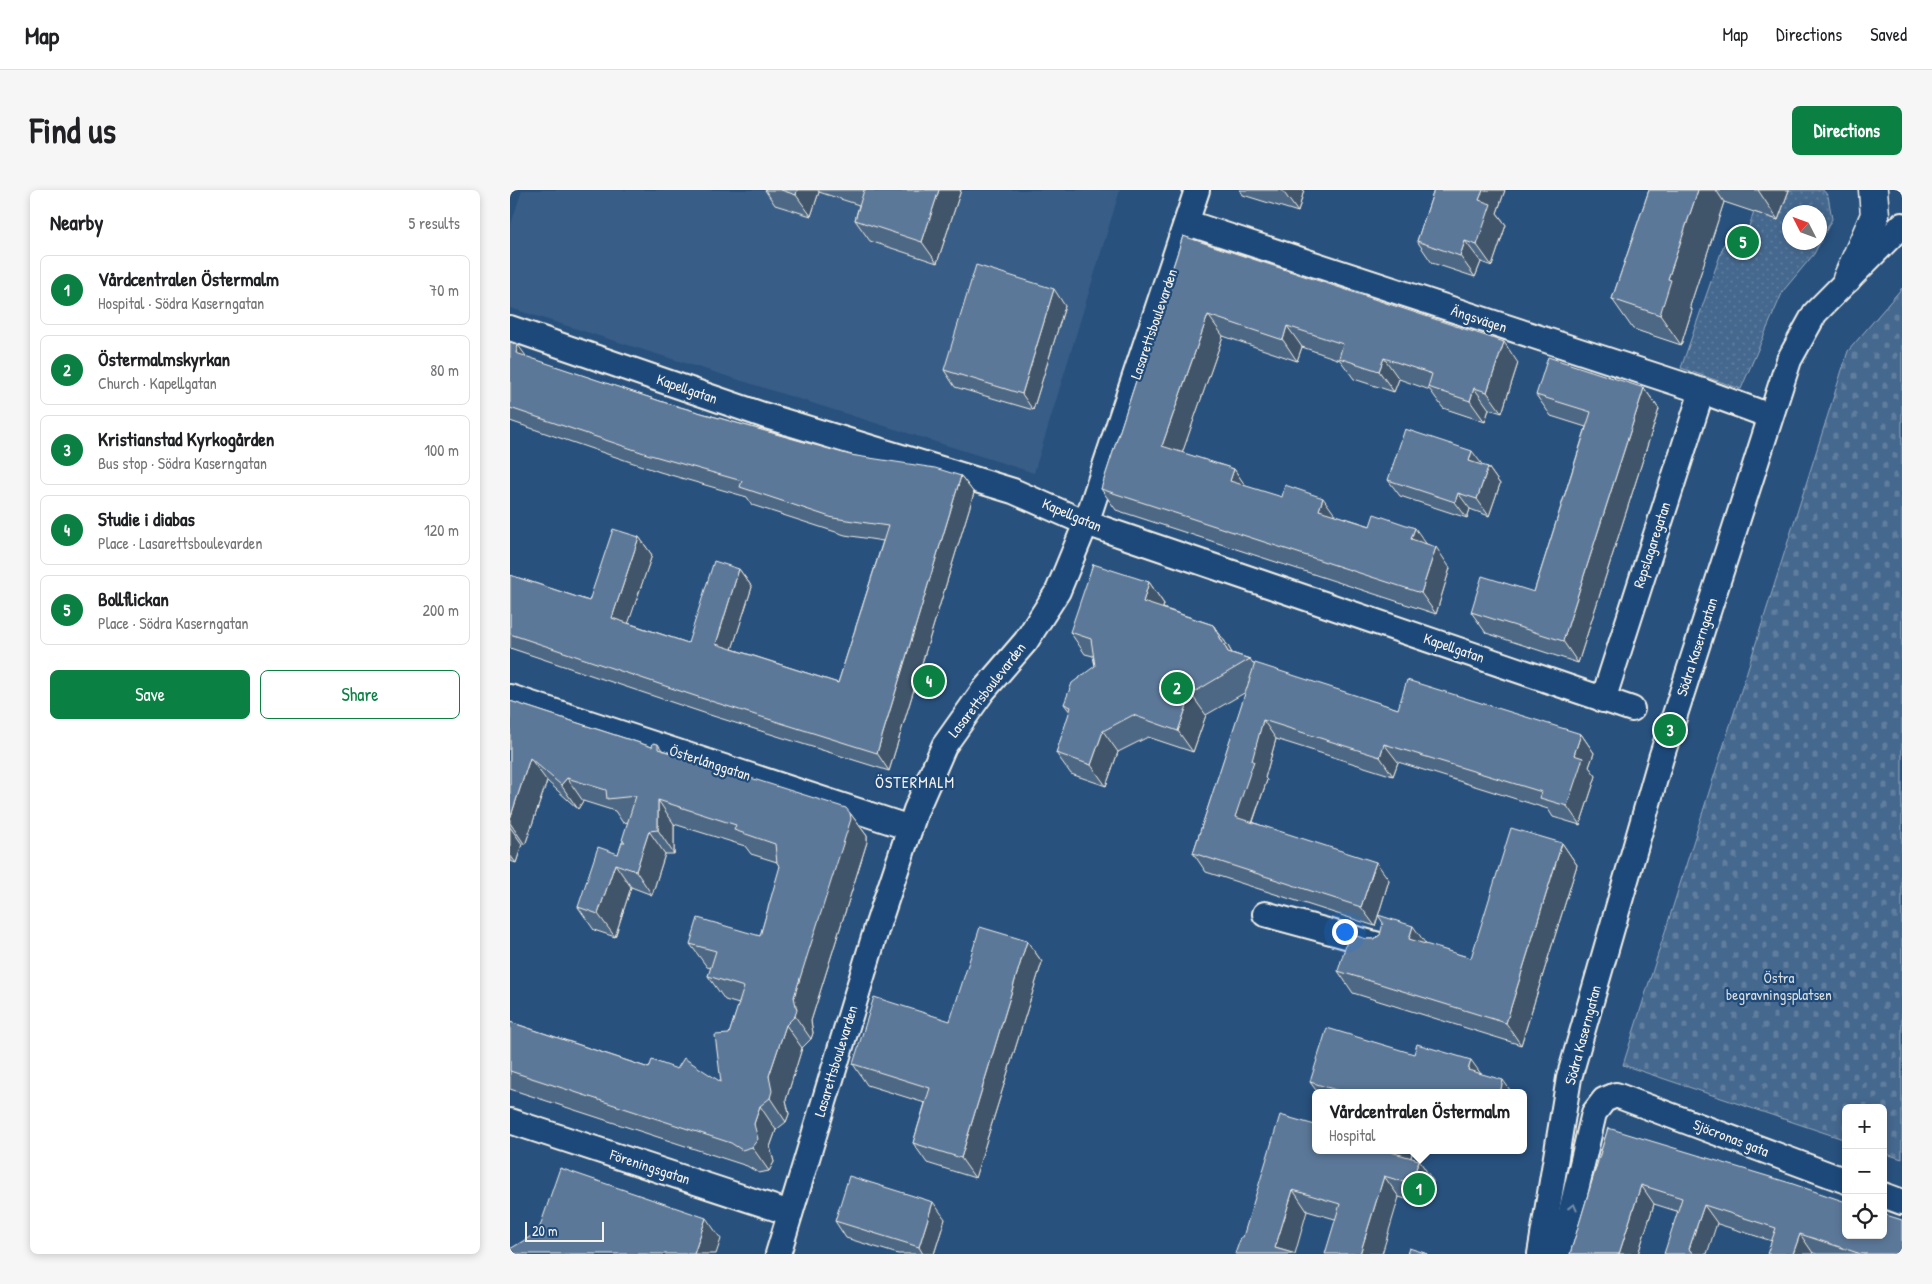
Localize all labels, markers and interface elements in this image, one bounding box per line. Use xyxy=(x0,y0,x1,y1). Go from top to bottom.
text: Map xyxy=(25,19,59,51)
text: Map xyxy=(1723,22,1748,47)
text: Directions xyxy=(1776,22,1842,47)
text: Saved xyxy=(1870,22,1907,47)
button: Directions xyxy=(1792,106,1902,155)
text: Find us xyxy=(30,107,116,154)
north arrow xyxy=(1782,205,1827,250)
text: Nearby xyxy=(50,208,103,237)
text: 5 results xyxy=(409,212,460,234)
pin: 5 xyxy=(1727,223,1759,261)
text: Vårdcentralen Östermalm xyxy=(98,266,279,292)
street label: Lasarettsboulevarden xyxy=(1125,266,1182,382)
text: 1 xyxy=(64,279,70,301)
text: 70 m xyxy=(429,279,459,301)
text: Hospital · Södra Kaserngatan xyxy=(98,292,264,314)
street label: Ängsvägen xyxy=(1448,300,1510,338)
text: Östermalmskyrkan xyxy=(98,346,230,372)
text: 2 xyxy=(63,359,71,381)
text: 80 m xyxy=(430,359,459,381)
street label: Kapellgatan xyxy=(654,368,721,409)
text: Church · Kapellgatan xyxy=(98,372,217,394)
text: Kristianstad Kyrkogården xyxy=(98,426,274,452)
text: 3 xyxy=(63,439,71,461)
text: 100 m xyxy=(424,439,459,461)
text: Bus stop · Södra Kaserngatan xyxy=(98,452,267,474)
street label: Kapellgatan xyxy=(1039,493,1105,537)
street label: Repslagaregatan xyxy=(1628,499,1675,591)
text: Studie i diabas xyxy=(98,506,195,532)
text: 4 xyxy=(64,519,70,541)
text: 120 m xyxy=(424,519,459,541)
text: Place · Lasarettsboulevarden xyxy=(98,532,262,554)
text: Bollflickan xyxy=(98,586,169,612)
street label: Södra Kaserngatan xyxy=(1671,595,1722,699)
text: 5 xyxy=(64,599,70,621)
text: 200 m xyxy=(423,599,459,621)
text: Place · Södra Kaserngatan xyxy=(98,612,248,634)
street label: Kapellgatan xyxy=(1421,627,1488,668)
street label: Lasarettsboulevarden xyxy=(943,638,1031,742)
pin: 4 xyxy=(913,662,945,700)
pin: 2 xyxy=(1161,669,1193,707)
button: Save xyxy=(50,670,250,719)
button: Share xyxy=(260,670,460,719)
pin: 3 xyxy=(1654,711,1686,749)
street label: Österlånggatan xyxy=(667,739,754,786)
district label: ÖSTERMALM xyxy=(875,771,955,793)
your location xyxy=(1332,919,1358,945)
park label: Östra begravningsplatsen xyxy=(1726,967,1832,1005)
street label: Södra Kaserngatan xyxy=(1559,983,1606,1087)
street label: Lasarettsboulevarden xyxy=(809,1002,862,1119)
popup xyxy=(1312,1089,1527,1154)
text: Vårdcentralen Östermalm xyxy=(1329,1098,1510,1124)
map controls xyxy=(1842,1104,1887,1239)
button: + xyxy=(1842,1104,1887,1149)
street label: Sjöcronas gata xyxy=(1690,1113,1772,1162)
text: Hospital xyxy=(1329,1124,1376,1146)
street label: Föreningsgatan xyxy=(606,1143,693,1189)
button: − xyxy=(1842,1149,1887,1194)
pin: 1 xyxy=(1403,1170,1435,1208)
button: locate xyxy=(1842,1194,1887,1239)
one-way arrow xyxy=(1567,1202,1578,1211)
scale bar xyxy=(525,1219,604,1242)
text: 20 m xyxy=(532,1221,558,1240)

